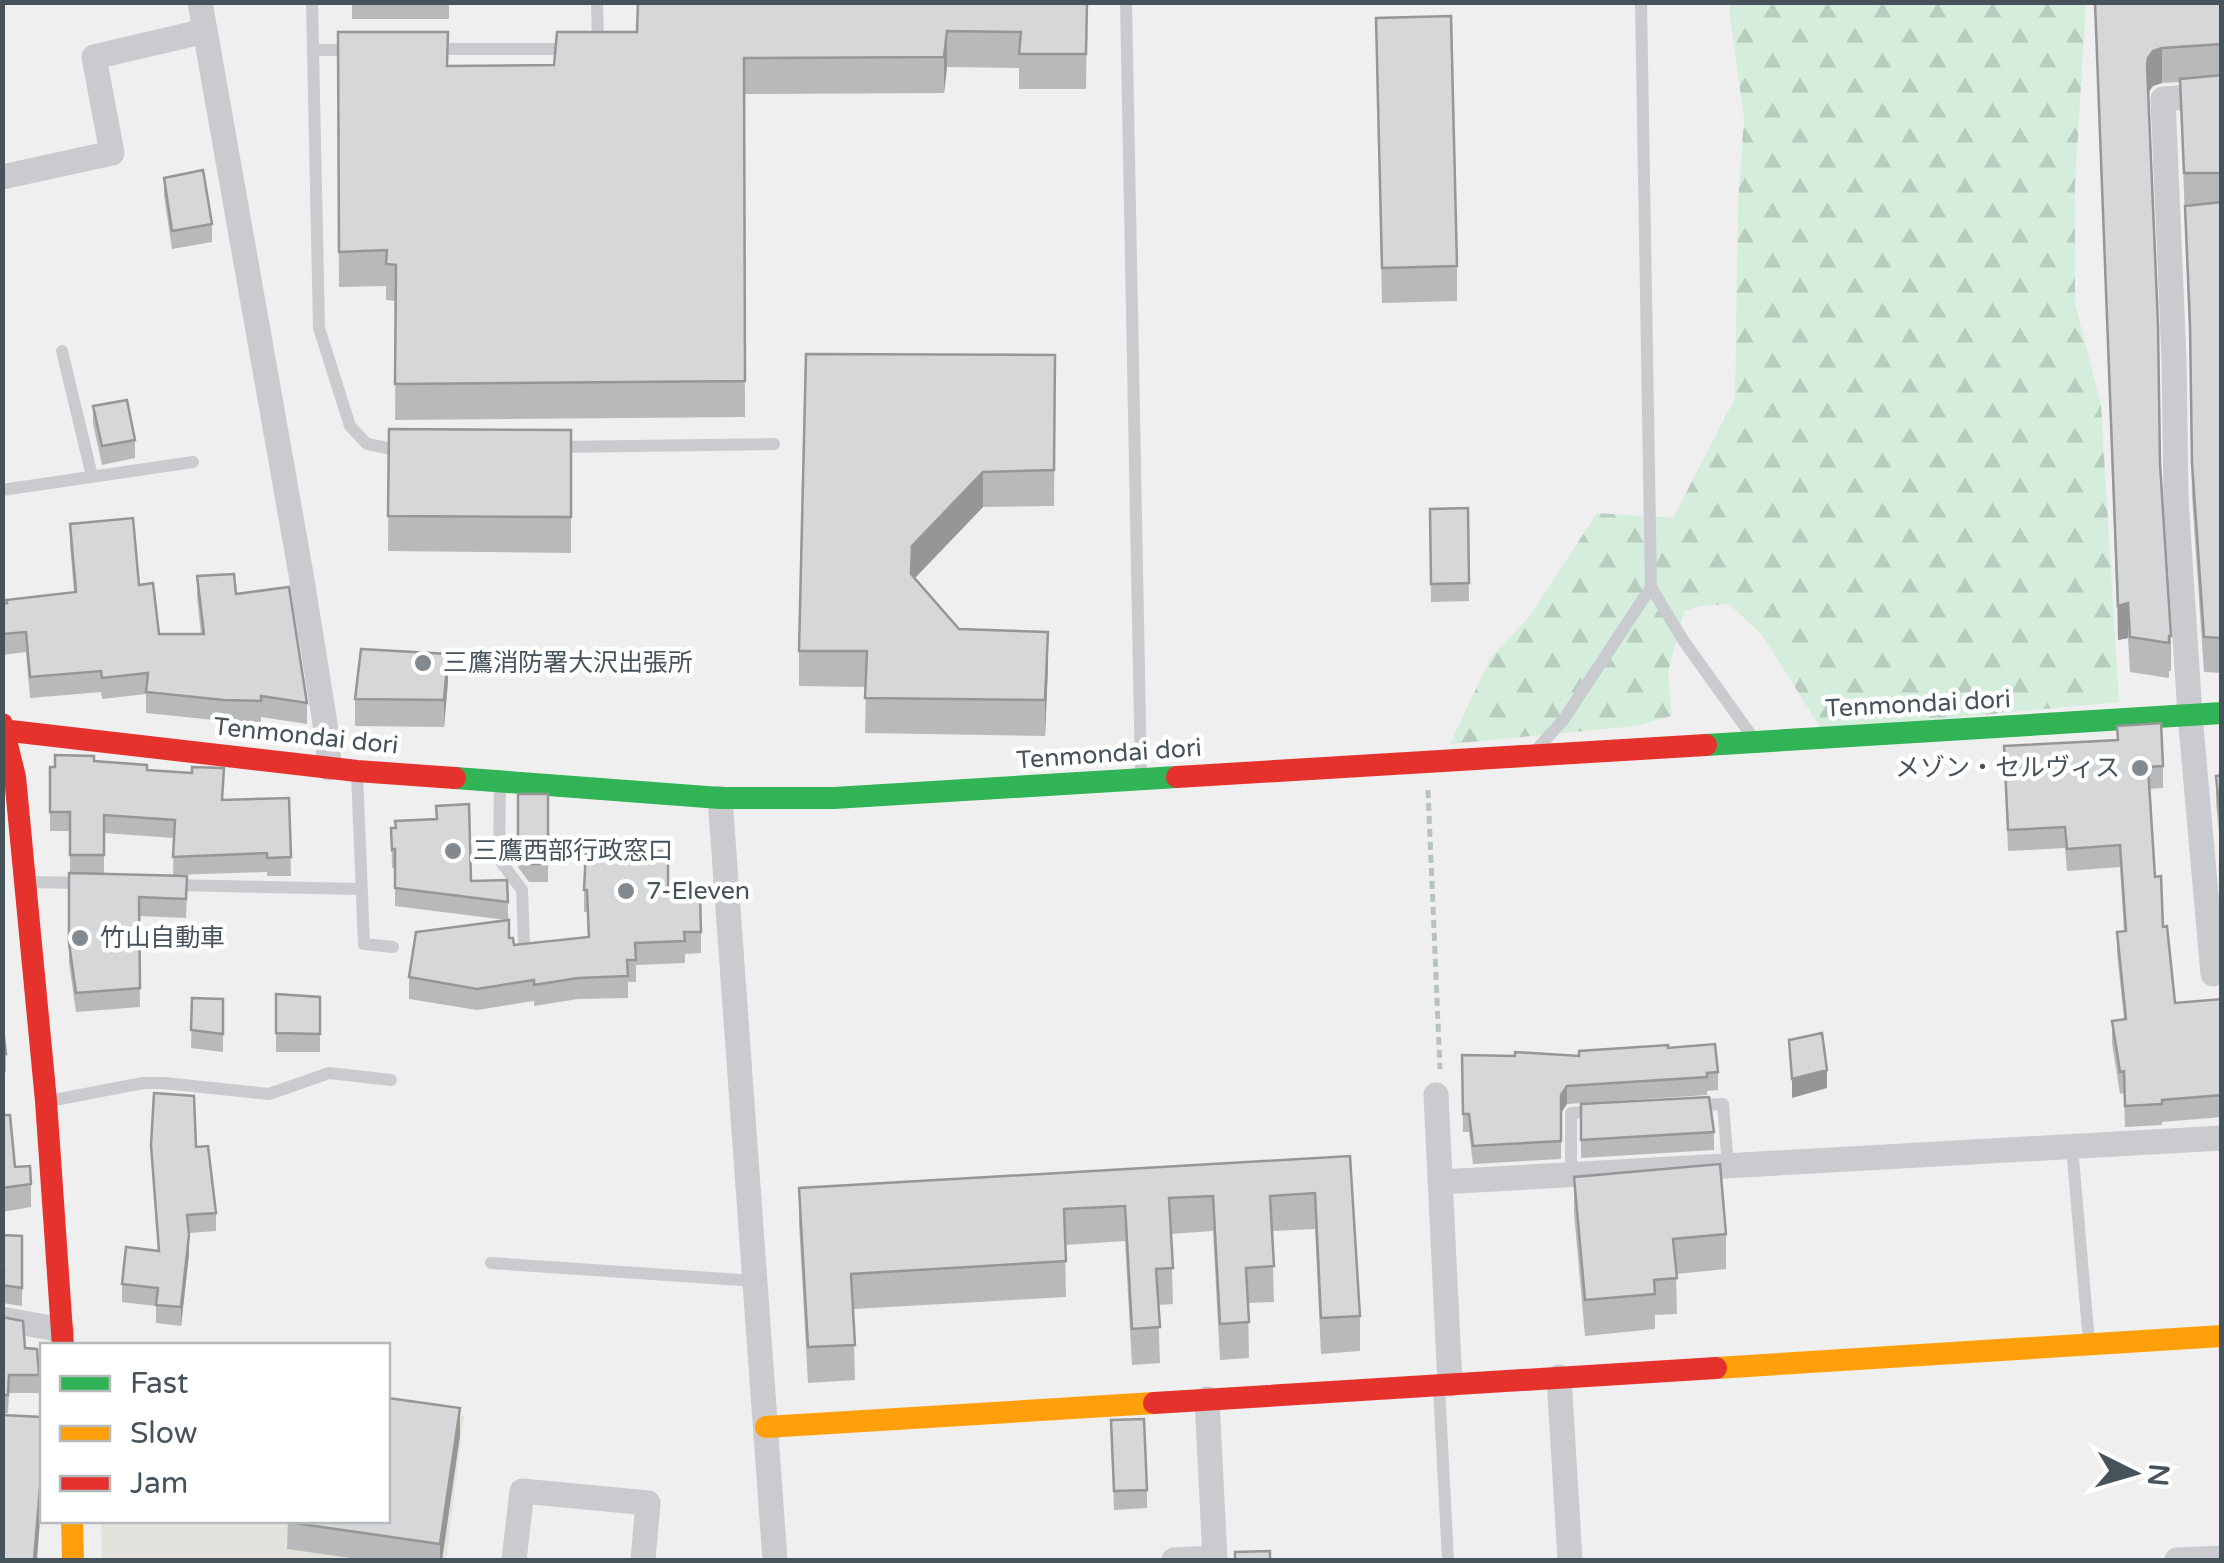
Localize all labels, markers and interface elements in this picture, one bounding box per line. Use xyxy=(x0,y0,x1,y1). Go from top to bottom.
place label: 三鷹消防署大沢出張所 xyxy=(443,648,693,678)
marker: 三鷹消防署大沢出張所 xyxy=(412,652,434,674)
street label: Tenmondai dori xyxy=(1824,684,2012,724)
street label: Tenmondai dori xyxy=(212,711,400,761)
street label: Tenmondai dori xyxy=(1015,733,1203,775)
place label: メゾン・セルヴィス xyxy=(1895,753,2120,783)
marker: メゾン・セルヴィス xyxy=(2129,757,2151,779)
place label: 三鷹西部行政窓口 xyxy=(473,836,673,866)
marker: 三鷹西部行政窓口 xyxy=(442,840,464,862)
place label: 7-Eleven xyxy=(646,876,750,906)
marker: 7-Eleven xyxy=(615,880,637,902)
place label: 竹山自動車 xyxy=(100,923,225,953)
marker: 竹山自動車 xyxy=(69,927,91,949)
legend xyxy=(40,1343,390,1523)
text: Fast xyxy=(130,1365,189,1402)
text: Slow xyxy=(130,1415,198,1452)
north arrow xyxy=(2084,1423,2184,1523)
text: N xyxy=(2140,1462,2176,1488)
text: Jam xyxy=(130,1465,188,1502)

